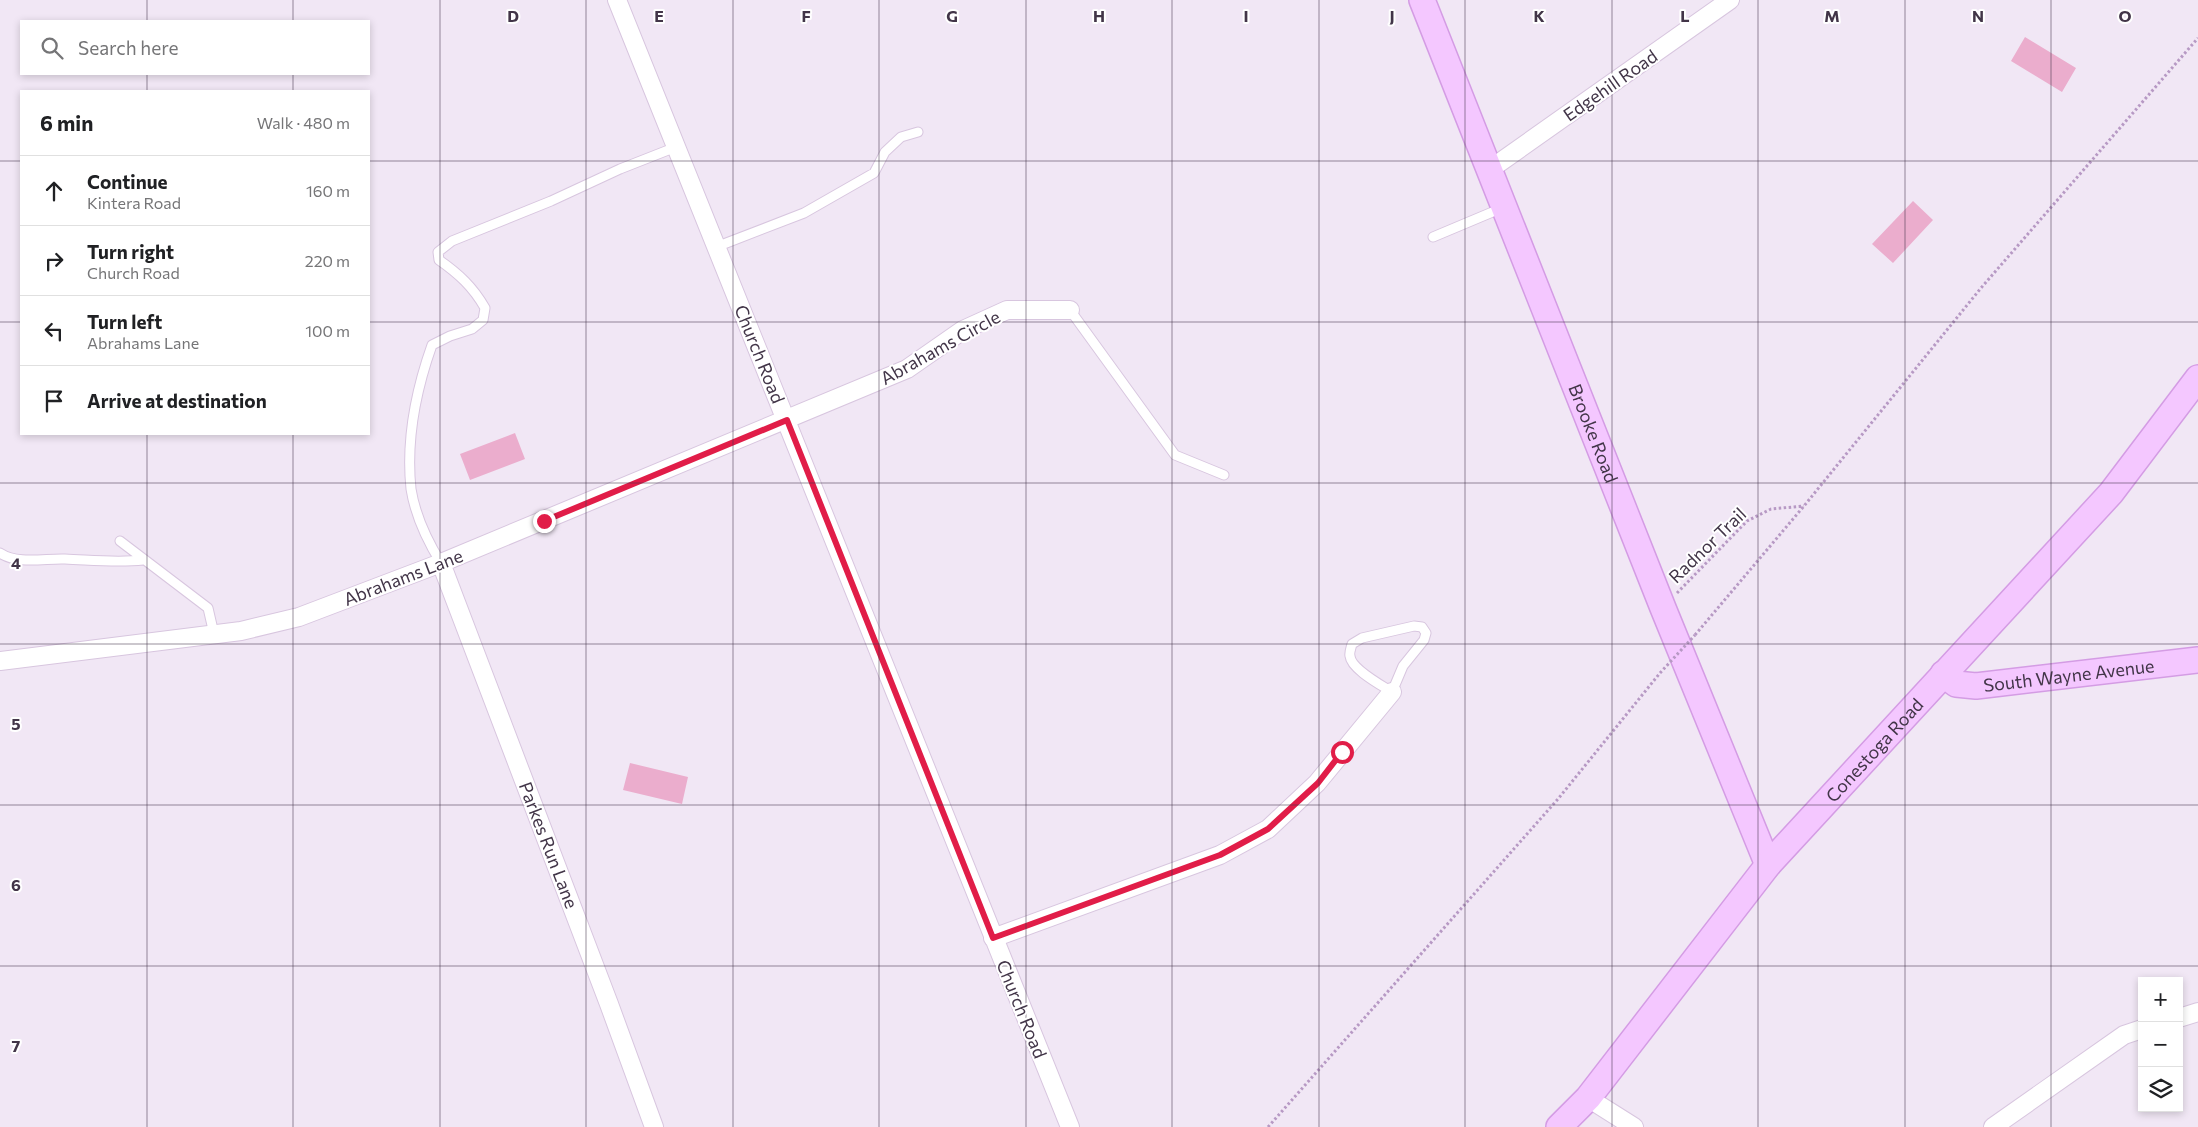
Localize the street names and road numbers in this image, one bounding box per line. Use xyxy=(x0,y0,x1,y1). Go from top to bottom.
street label: Edgehill Road xyxy=(1559,45,1661,125)
street label: Church Road xyxy=(730,302,790,406)
street label: Abrahams Circle xyxy=(876,305,1004,389)
street label: Brooke Road xyxy=(1564,381,1623,486)
street label: Radnor Trail xyxy=(1664,503,1750,587)
street label: Abrahams Lane xyxy=(340,544,466,610)
street label: South Wayne Avenue xyxy=(1982,654,2155,696)
street label: Conestoga Road xyxy=(1821,693,1928,807)
street label: Parkes Run Lane xyxy=(515,779,583,911)
street label: Church Road xyxy=(992,957,1052,1061)

